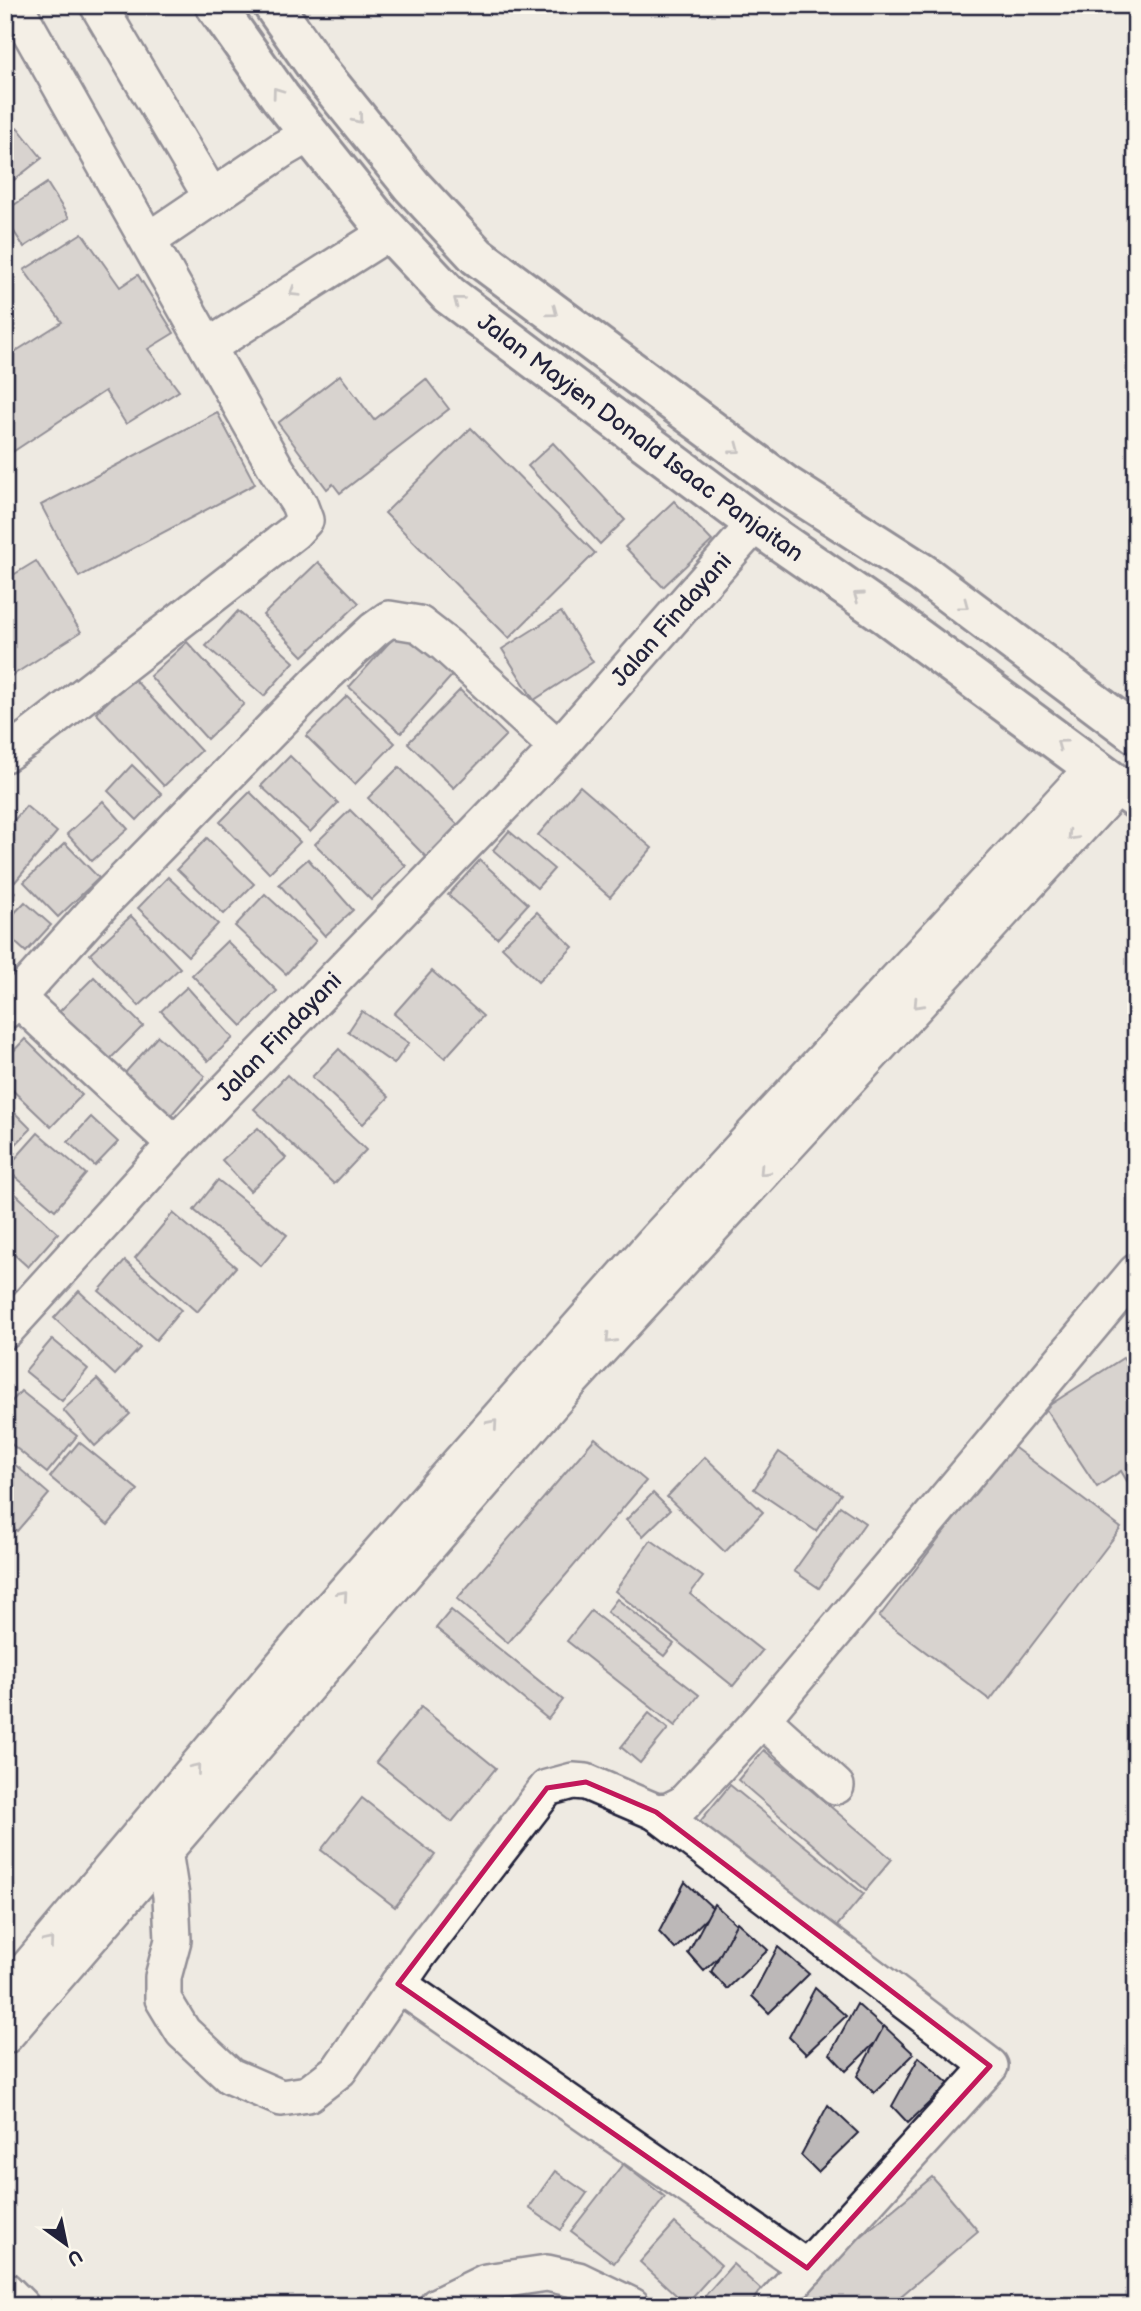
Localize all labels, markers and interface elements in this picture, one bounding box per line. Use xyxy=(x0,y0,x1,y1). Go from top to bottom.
one-way arrow xyxy=(272,87,285,100)
one-way arrow xyxy=(350,111,363,123)
one-way arrow xyxy=(288,284,301,297)
one-way arrow xyxy=(453,296,465,309)
one-way arrow xyxy=(546,304,558,317)
street label: Jalan Mayjen Donald Isaac Panjaitan xyxy=(472,307,809,568)
one-way arrow xyxy=(728,440,740,453)
street label: Jalan Findayani xyxy=(605,547,738,692)
one-way arrow xyxy=(852,591,865,604)
one-way arrow xyxy=(956,596,969,609)
one-way arrow xyxy=(1056,740,1069,753)
one-way arrow xyxy=(1068,828,1080,841)
street label: Jalan Findayani xyxy=(210,966,348,1108)
one-way arrow xyxy=(914,996,926,1009)
one-way arrow xyxy=(760,1163,772,1176)
one-way arrow xyxy=(606,1331,618,1344)
one-way arrow xyxy=(485,1419,497,1432)
one-way arrow xyxy=(335,1590,347,1603)
one-way arrow xyxy=(188,1764,200,1777)
one-way arrow xyxy=(41,1938,53,1951)
north arrow xyxy=(32,2210,102,2280)
text: U xyxy=(63,2244,86,2270)

